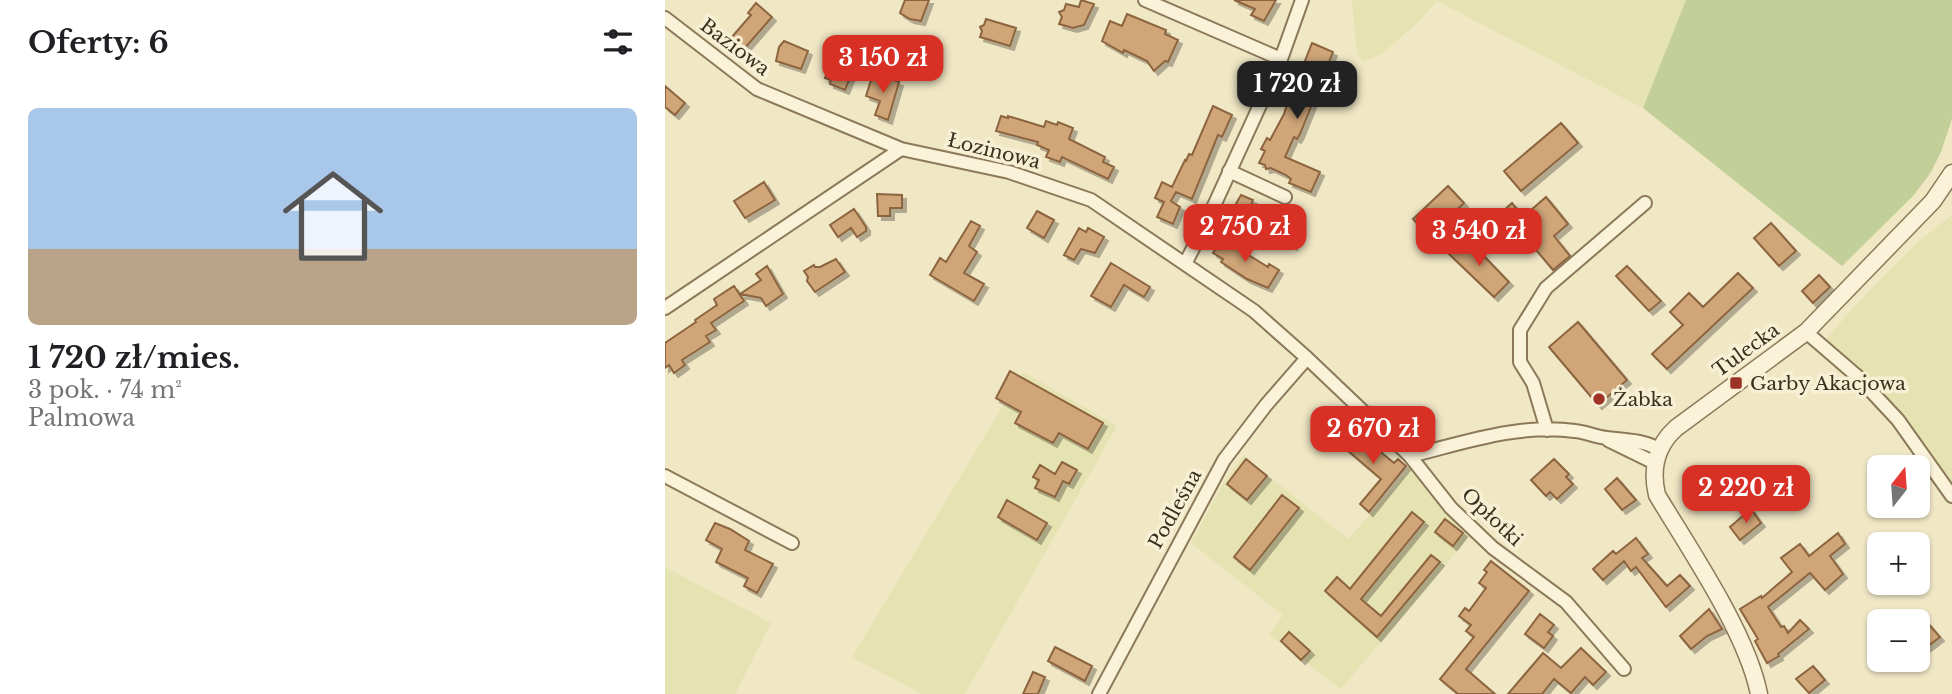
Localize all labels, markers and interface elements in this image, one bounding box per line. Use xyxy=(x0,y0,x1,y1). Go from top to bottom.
street label: Baziowa xyxy=(696,14,775,81)
icon: filters xyxy=(599,23,637,61)
text: Oferty: 6 xyxy=(28,24,169,61)
pin: 3 150 zł xyxy=(811,36,955,95)
text: 3 150 zł xyxy=(838,44,928,72)
pin: 1 720 zł xyxy=(1225,61,1369,121)
text: 1 720 zł xyxy=(1253,70,1341,98)
street label: Łozinowa xyxy=(945,128,1043,174)
icon: home xyxy=(270,153,396,279)
pin: 2 750 zł xyxy=(1173,204,1317,264)
pin: 3 540 zł xyxy=(1407,208,1551,268)
text: 2 750 zł xyxy=(1199,213,1291,241)
text: 3 540 zł xyxy=(1432,217,1526,245)
street label: Tulecka xyxy=(1708,318,1784,382)
text: 1 720 zł/mies. xyxy=(28,339,240,376)
place label: Garby Akacjowa xyxy=(1750,372,1906,395)
marker: Garby Akacjowa xyxy=(1728,375,1744,391)
text: 3 pok. · 74 m² xyxy=(28,376,182,404)
place label: Żabka xyxy=(1613,388,1673,411)
marker: Żabka xyxy=(1591,391,1607,407)
text: Palmowa xyxy=(28,404,135,432)
pin: 2 670 zł xyxy=(1301,406,1445,466)
text: 2 670 zł xyxy=(1326,415,1420,443)
north arrow xyxy=(1867,455,1930,518)
map controls xyxy=(1867,455,1930,672)
street label: Podleśna xyxy=(1144,465,1206,553)
pin: 2 220 zł xyxy=(1674,466,1818,525)
text: 2 220 zł xyxy=(1698,474,1794,502)
street label: Opłotki xyxy=(1457,483,1528,551)
button: + xyxy=(1867,532,1930,595)
button: − xyxy=(1867,609,1930,672)

